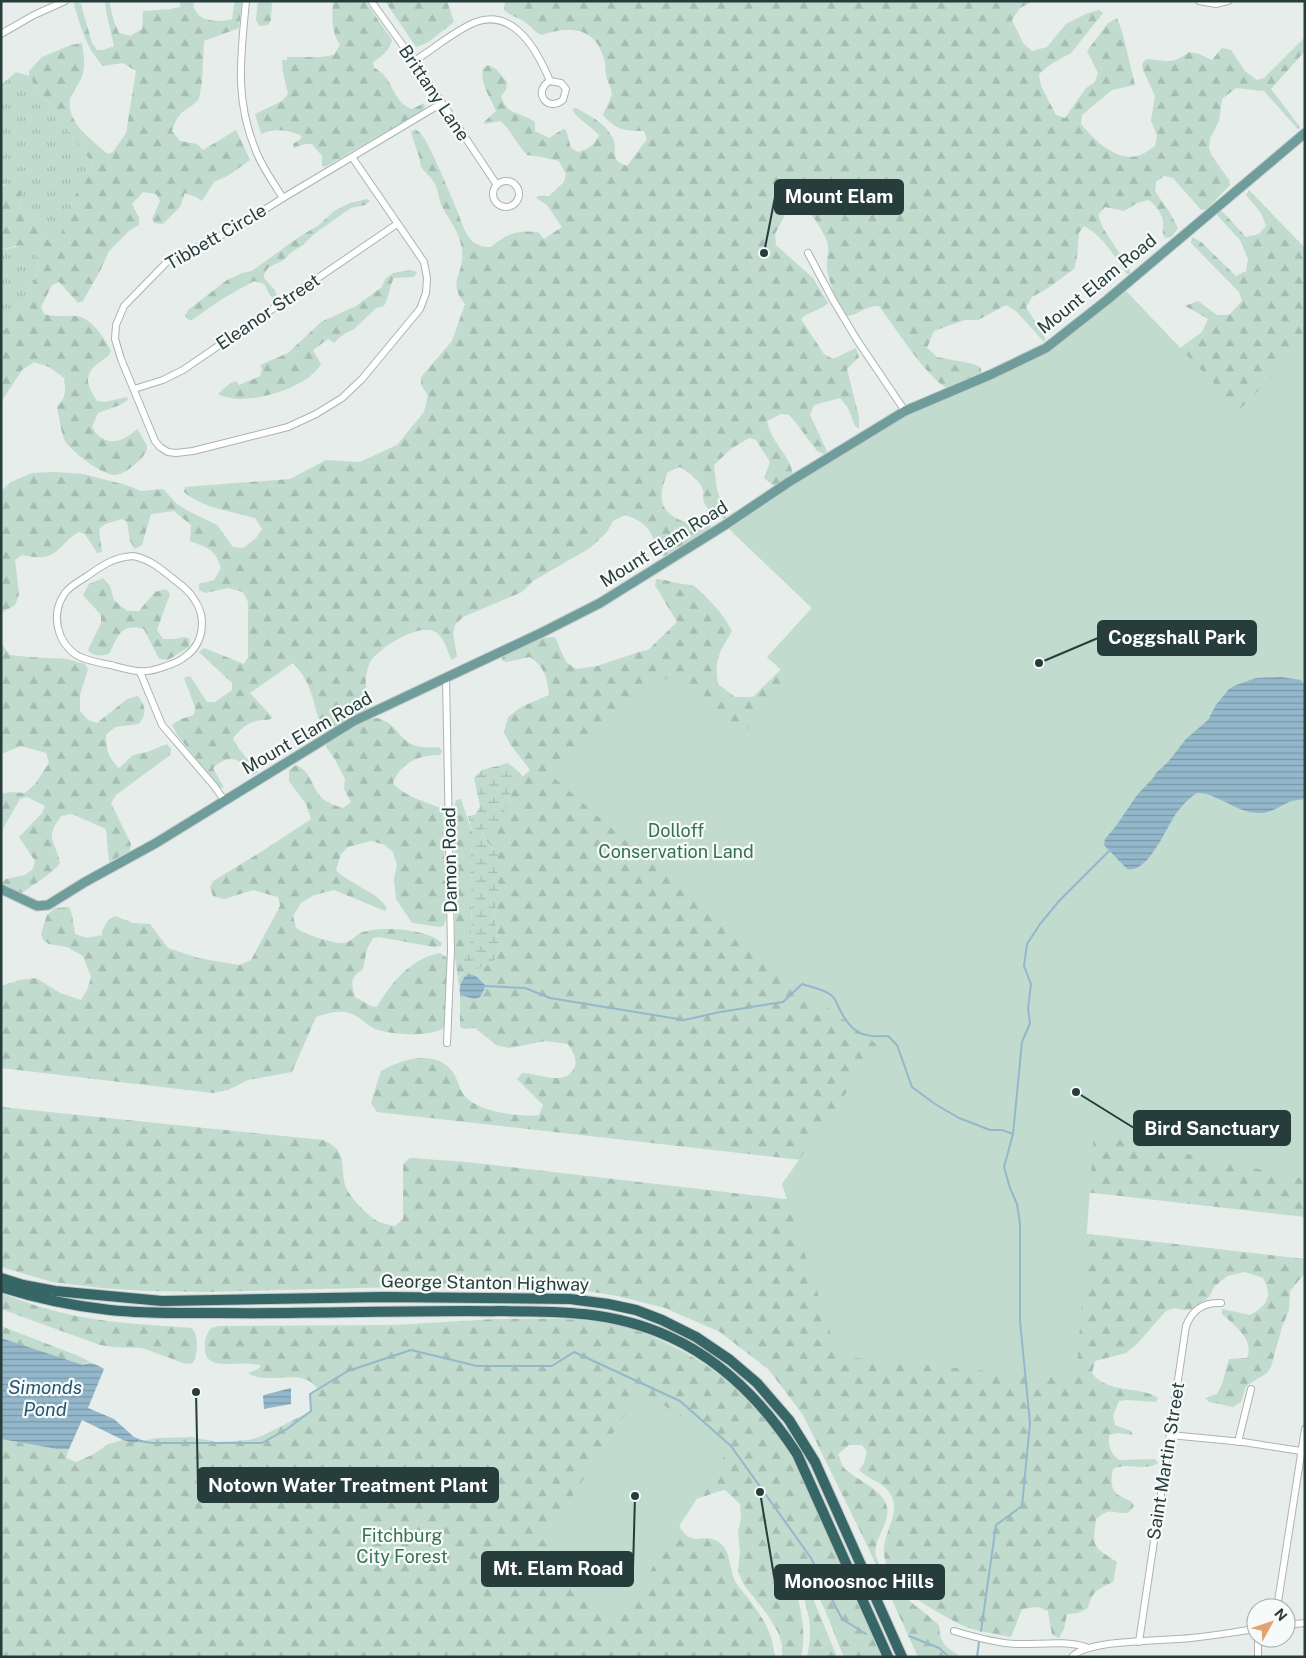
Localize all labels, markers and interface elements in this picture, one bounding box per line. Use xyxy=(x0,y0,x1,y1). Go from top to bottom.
street label: Brittany Lane xyxy=(395,41,474,145)
callout: Mount Elam xyxy=(775,180,903,214)
text: Mount Elam xyxy=(785,185,893,207)
street label: Tibbett Circle xyxy=(162,199,270,274)
street label: Mount Elam Road xyxy=(1033,229,1160,338)
street label: Eleanor Street xyxy=(212,269,324,354)
street label: Mount Elam Road xyxy=(596,496,732,591)
callout: Coggshall Park xyxy=(1098,621,1256,655)
text: Coggshall Park xyxy=(1108,626,1246,648)
street label: Mount Elam Road xyxy=(238,687,376,778)
street label: Damon Road xyxy=(438,807,461,913)
park label: Dolloff Conservation Land xyxy=(598,820,754,862)
callout: Bird Sanctuary xyxy=(1134,1111,1290,1145)
text: Bird Sanctuary xyxy=(1144,1117,1280,1139)
street label: George Stanton Highway xyxy=(381,1270,590,1295)
water label: Simonds Pond xyxy=(8,1376,82,1420)
street label: Saint Martin Street xyxy=(1143,1381,1188,1541)
callout: Notown Water Treatment Plant xyxy=(198,1468,498,1502)
text: Notown Water Treatment Plant xyxy=(208,1474,488,1496)
park label: Fitchburg City Forest xyxy=(356,1525,448,1567)
callout: Mt. Elam Road xyxy=(482,1552,633,1586)
text: Mt. Elam Road xyxy=(493,1557,623,1579)
callout: Monoosnoc Hills xyxy=(775,1565,944,1599)
text: Monoosnoc Hills xyxy=(784,1570,934,1592)
north arrow xyxy=(1246,1598,1296,1648)
text: N xyxy=(1271,1605,1291,1624)

